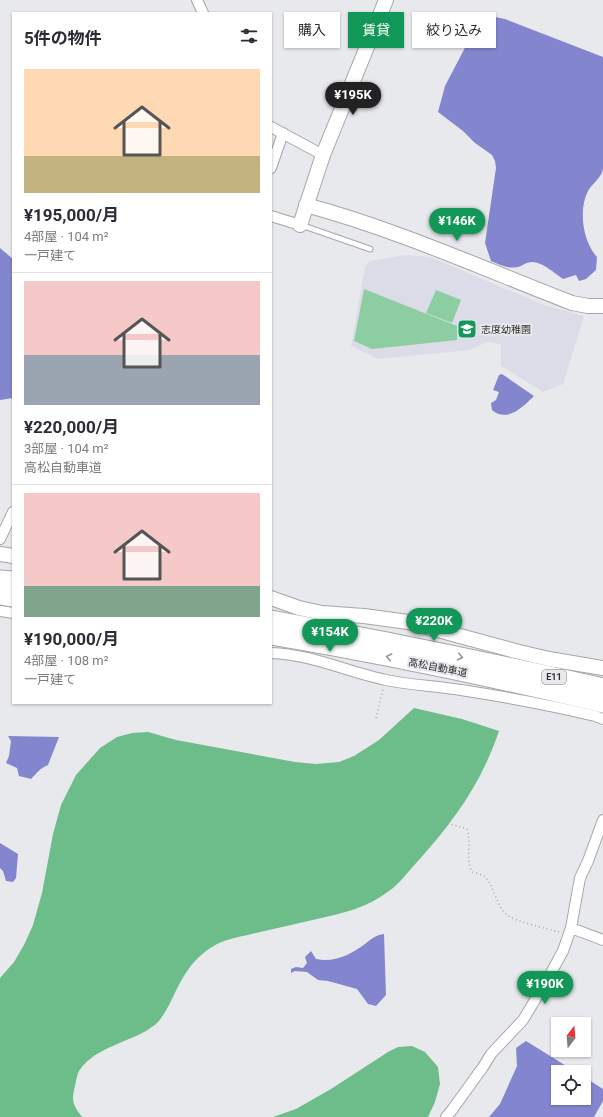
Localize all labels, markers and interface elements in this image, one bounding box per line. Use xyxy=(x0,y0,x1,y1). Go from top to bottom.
chip: 購入 xyxy=(284,12,340,48)
chip: 賃貸 xyxy=(348,12,404,48)
chip: 絞り込み xyxy=(412,12,496,48)
icon: filters xyxy=(238,25,260,47)
text: 5件の物件 xyxy=(24,28,102,48)
pin: ¥195K xyxy=(325,82,381,116)
text: ¥195K xyxy=(334,87,372,102)
icon: home xyxy=(106,95,178,167)
text: ¥195,000/月 xyxy=(24,205,119,225)
pin: ¥146K xyxy=(429,208,485,242)
text: ¥146K xyxy=(438,213,476,228)
text: 4部屋 · 104 m² xyxy=(24,229,108,244)
text: 一戸建て xyxy=(24,248,76,263)
icon: home xyxy=(106,307,178,379)
school or university icon: 志度幼稚園 xyxy=(456,318,478,340)
place label: 志度幼稚園 xyxy=(481,324,531,335)
text: ¥220,000/月 xyxy=(24,417,119,437)
text: 3部屋 · 104 m² xyxy=(24,441,108,456)
text: 高松自動車道 xyxy=(24,460,102,475)
icon: home xyxy=(106,519,178,591)
pin: ¥220K xyxy=(406,608,462,642)
text: ¥220K xyxy=(415,613,453,628)
pin: ¥154K xyxy=(302,619,358,653)
text: ¥154K xyxy=(311,624,349,639)
text: ¥190,000/月 xyxy=(24,629,119,649)
text: 4部屋 · 108 m² xyxy=(24,653,108,668)
one-way arrow xyxy=(385,653,392,661)
one-way arrow xyxy=(457,653,464,661)
street label: 高松自動車道 xyxy=(407,656,468,679)
road number: E11 xyxy=(542,670,566,684)
text: 一戸建て xyxy=(24,672,76,687)
pin: ¥190K xyxy=(517,971,573,1005)
text: ¥190K xyxy=(526,976,564,991)
north arrow xyxy=(551,1017,591,1057)
map controls xyxy=(551,1017,591,1105)
button: locate xyxy=(551,1065,591,1105)

